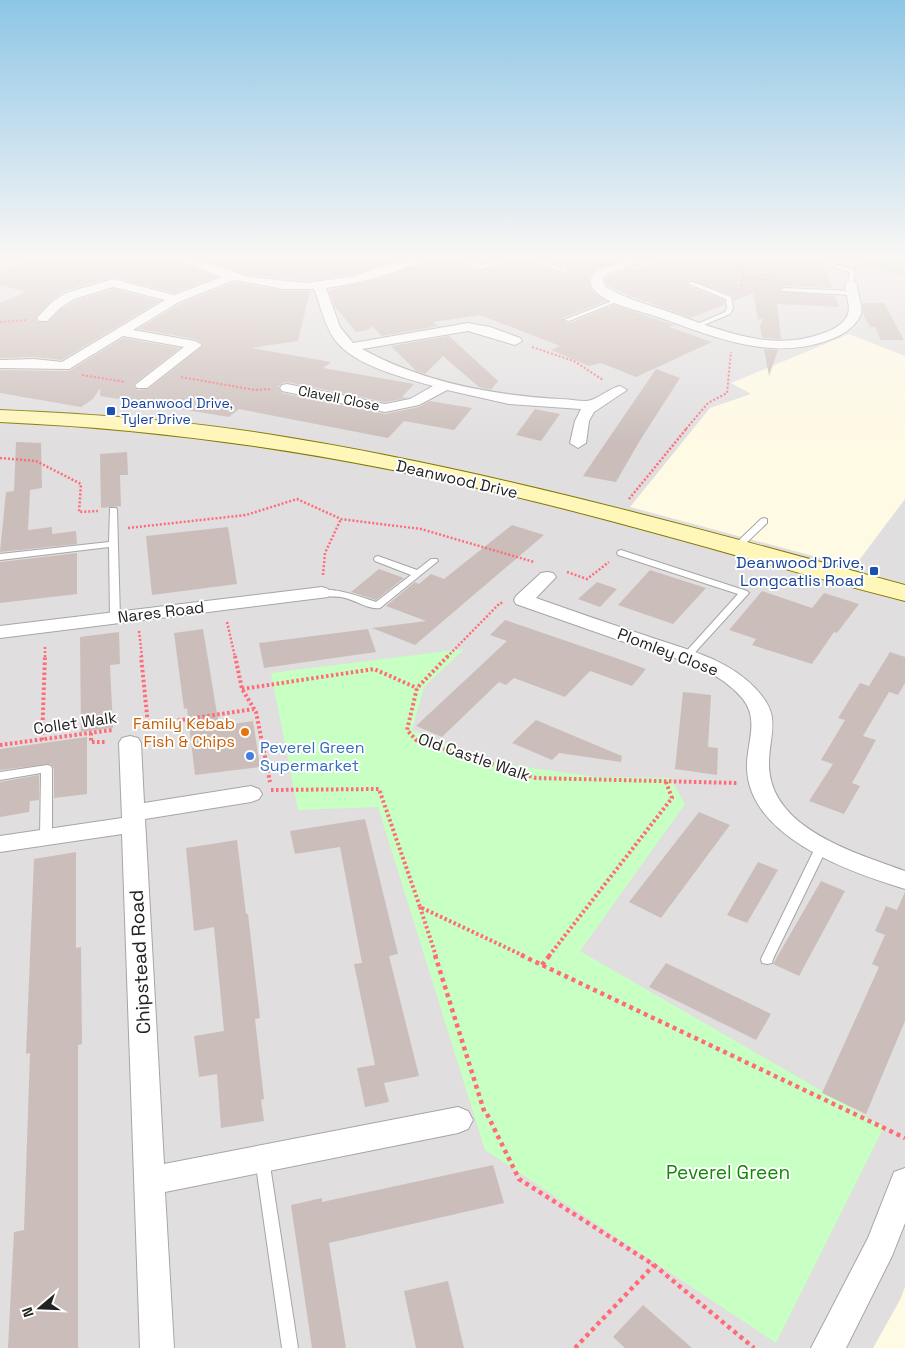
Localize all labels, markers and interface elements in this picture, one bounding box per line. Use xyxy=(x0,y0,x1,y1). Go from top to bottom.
street label: Clavell Close xyxy=(297,381,381,415)
place label: Deanwood Drive, Tyler Drive xyxy=(121,394,233,428)
marker: Deanwood Drive, Tyler Drive xyxy=(105,405,117,417)
street label: Deanwood Drive xyxy=(394,455,520,503)
place label: Deanwood Drive, Longcatlis Road xyxy=(736,552,864,591)
marker: Deanwood Drive, Longcatlis Road xyxy=(868,565,880,577)
street label: Nares Road xyxy=(117,596,205,628)
street label: Plomley Close xyxy=(615,623,721,681)
street label: Collet Walk xyxy=(32,707,118,739)
place label: Family Kebab Fish & Chips xyxy=(133,713,235,752)
marker: Family Kebab Fish & Chips xyxy=(239,726,251,738)
street label: Old Castle Walk xyxy=(415,728,533,786)
place label: Peverel Green Supermarket xyxy=(260,737,365,776)
marker: Peverel Green Supermarket xyxy=(244,750,256,762)
street label: Chipstead Road xyxy=(124,889,156,1035)
park label: Peverel Green xyxy=(666,1160,790,1185)
north arrow xyxy=(15,1283,65,1333)
text: N xyxy=(18,1305,38,1320)

